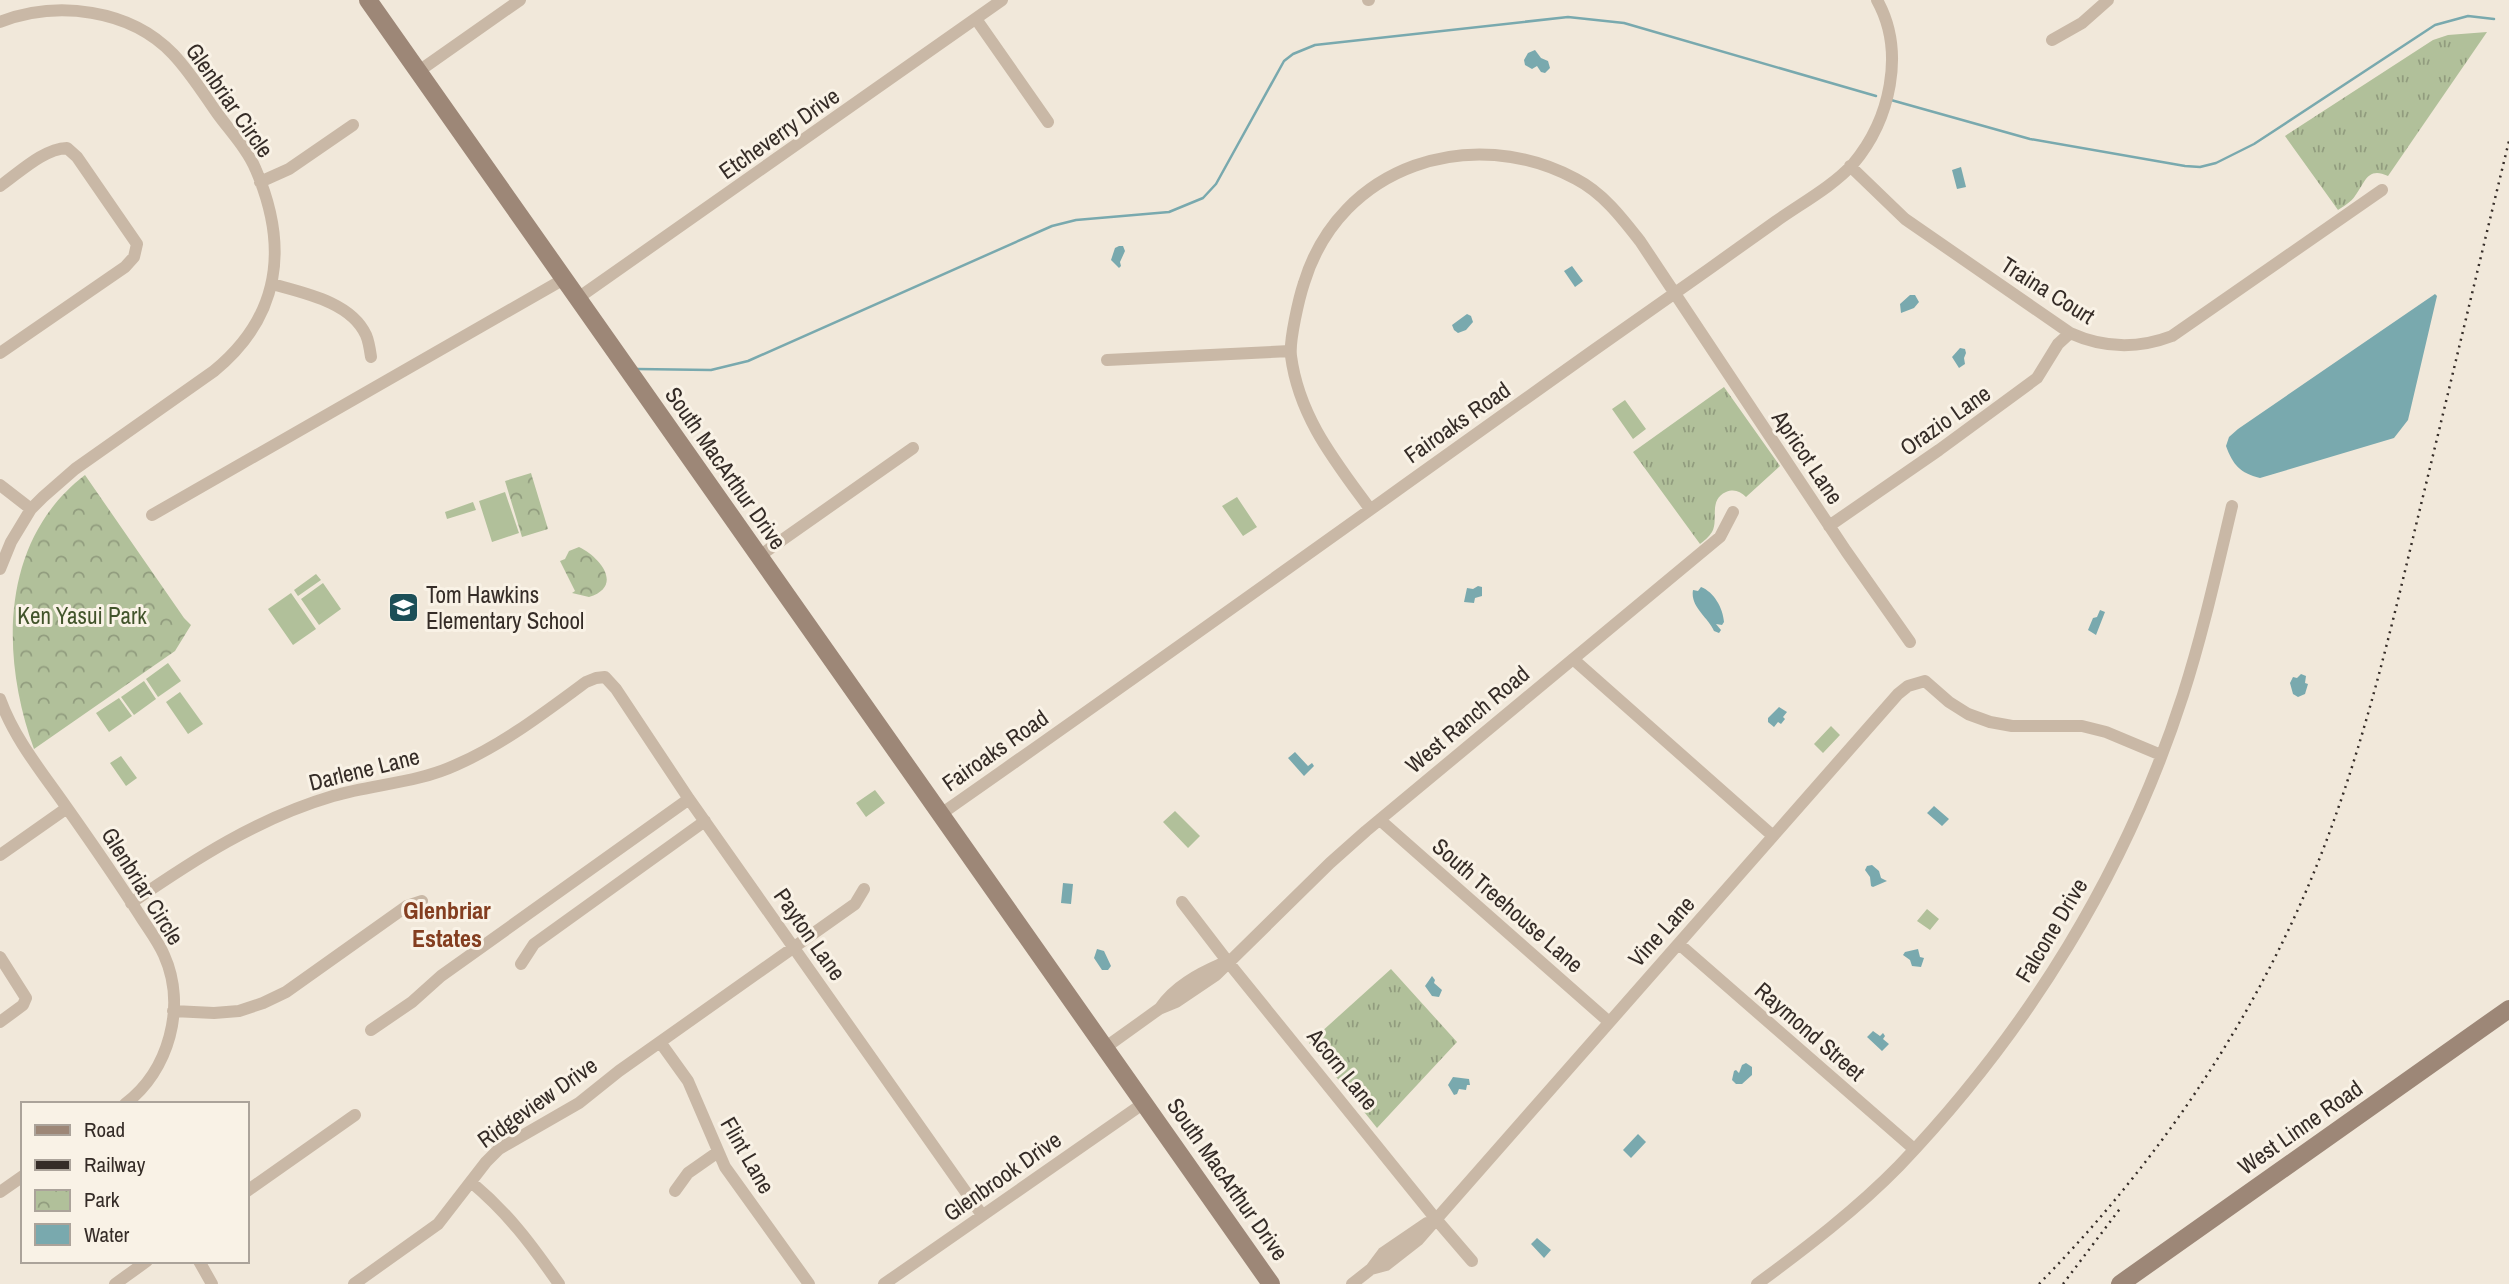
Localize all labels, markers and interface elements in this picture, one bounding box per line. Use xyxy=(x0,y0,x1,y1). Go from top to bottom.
street label: Glenbriar Circle xyxy=(179,37,281,163)
street label: Etcheverry Drive xyxy=(713,80,845,186)
street label: Traina Court xyxy=(1995,249,2101,331)
street label: Fairoaks Road xyxy=(1398,374,1516,470)
street label: Orazio Lane xyxy=(1894,378,1996,462)
street label: South MacArthur Drive xyxy=(658,381,794,555)
street label: Apricot Lane xyxy=(1765,403,1851,510)
place label: Tom Hawkins Elementary School xyxy=(426,579,584,636)
school or university icon: Tom Hawkins Elementary School xyxy=(386,590,420,624)
park label: Ken Yasui Park xyxy=(17,600,147,631)
street label: West Ranch Road xyxy=(1399,658,1535,780)
street label: Fairoaks Road xyxy=(936,702,1054,798)
street label: Darlene Lane xyxy=(305,740,423,798)
street label: Glenbriar Circle xyxy=(95,821,191,951)
street label: South Treehouse Lane xyxy=(1426,831,1590,979)
street label: Falcone Drive xyxy=(2008,872,2094,988)
street label: Payton Lane xyxy=(767,882,853,986)
street label: Vine Lane xyxy=(1621,889,1701,973)
district label: Glenbriar Estates xyxy=(403,894,491,954)
street label: Raymond Street xyxy=(1748,975,1872,1087)
street label: Acorn Lane xyxy=(1300,1021,1385,1116)
street label: Ridgeview Drive xyxy=(471,1049,603,1155)
street label: West Linne Road xyxy=(2232,1073,2368,1181)
street label: South MacArthur Drive xyxy=(1160,1092,1296,1266)
legend xyxy=(21,1102,248,1263)
street label: Flint Lane xyxy=(714,1111,782,1199)
text: Road xyxy=(84,1115,125,1144)
street label: Glenbrook Drive xyxy=(937,1124,1067,1228)
text: Railway xyxy=(84,1150,146,1179)
text: Park xyxy=(84,1185,120,1214)
text: Water xyxy=(84,1220,130,1249)

